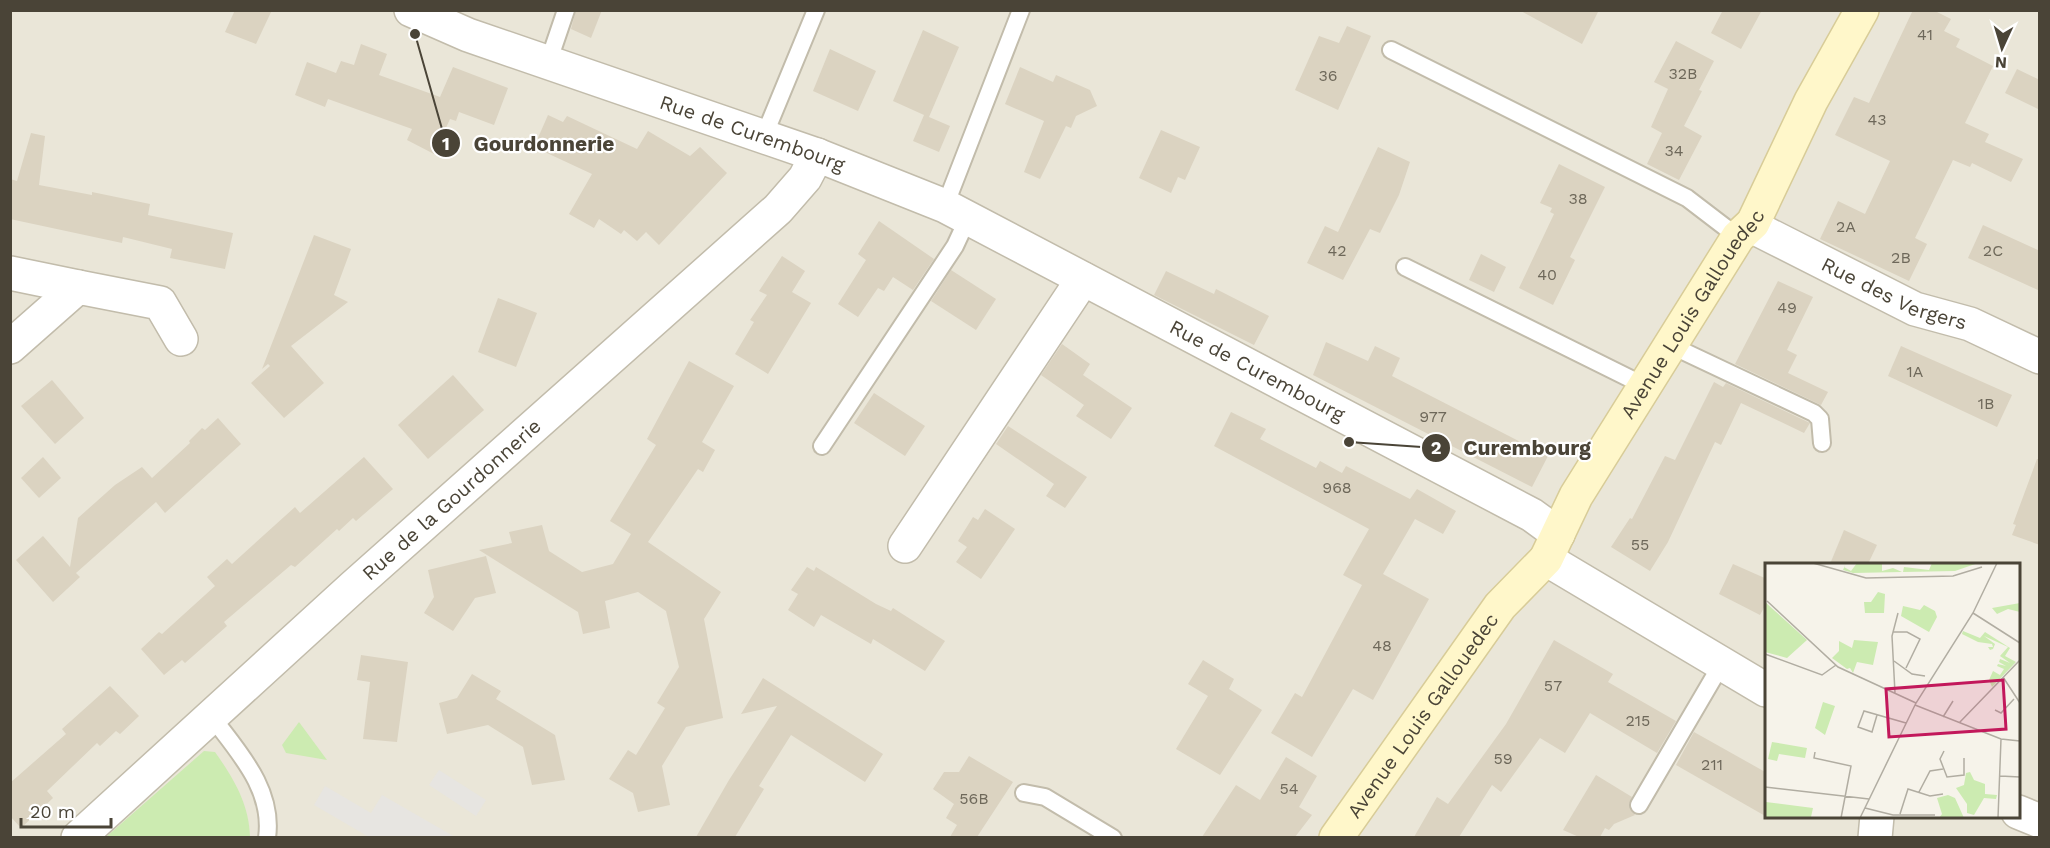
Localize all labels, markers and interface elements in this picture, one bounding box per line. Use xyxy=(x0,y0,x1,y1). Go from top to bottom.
north arrow xyxy=(1972,18,2032,78)
house number: 41 xyxy=(1917,25,1933,44)
text: N xyxy=(1994,53,2008,72)
house number: 32B xyxy=(1668,64,1698,83)
house number: 36 xyxy=(1318,66,1338,85)
street label: Rue de Curembourg xyxy=(657,90,849,177)
house number: 43 xyxy=(1867,110,1887,129)
callout: Gourdonnerie xyxy=(431,124,626,163)
text: Gourdonnerie xyxy=(474,131,614,156)
text: 1 xyxy=(442,133,450,154)
house number: 34 xyxy=(1664,141,1684,160)
house number: 38 xyxy=(1568,189,1588,208)
street label: Avenue Louis Gallouedec xyxy=(1615,206,1769,423)
house number: 2A xyxy=(1836,217,1856,236)
house number: 42 xyxy=(1327,241,1347,260)
house number: 2C xyxy=(1983,241,2003,260)
house number: 2B xyxy=(1891,248,1911,267)
street label: Rue des Vergers xyxy=(1818,252,1970,335)
house number: 40 xyxy=(1537,265,1557,284)
house number: 49 xyxy=(1777,298,1797,317)
street label: Rue de Curembourg xyxy=(1166,314,1349,426)
house number: 1A xyxy=(1907,362,1924,381)
house number: 1B xyxy=(1978,394,1994,413)
house number: 977 xyxy=(1419,407,1447,426)
street label: Rue de la Gourdonnerie xyxy=(357,414,546,585)
callout: Curembourg xyxy=(1421,428,1603,467)
text: Curembourg xyxy=(1463,435,1591,460)
text: 2 xyxy=(1431,437,1441,458)
house number: 968 xyxy=(1322,478,1352,497)
house number: 55 xyxy=(1631,535,1649,554)
inset map xyxy=(1765,563,2020,818)
street label: Avenue Louis Gallouedec xyxy=(1342,608,1503,823)
house number: 48 xyxy=(1372,636,1392,655)
house number: 57 xyxy=(1544,676,1562,695)
house number: 215 xyxy=(1626,711,1650,730)
house number: 59 xyxy=(1493,749,1513,768)
house number: 211 xyxy=(1701,755,1723,774)
house number: 54 xyxy=(1279,779,1299,798)
house number: 56B xyxy=(959,789,989,808)
scale bar xyxy=(21,791,111,829)
text: 20 m xyxy=(30,801,75,822)

